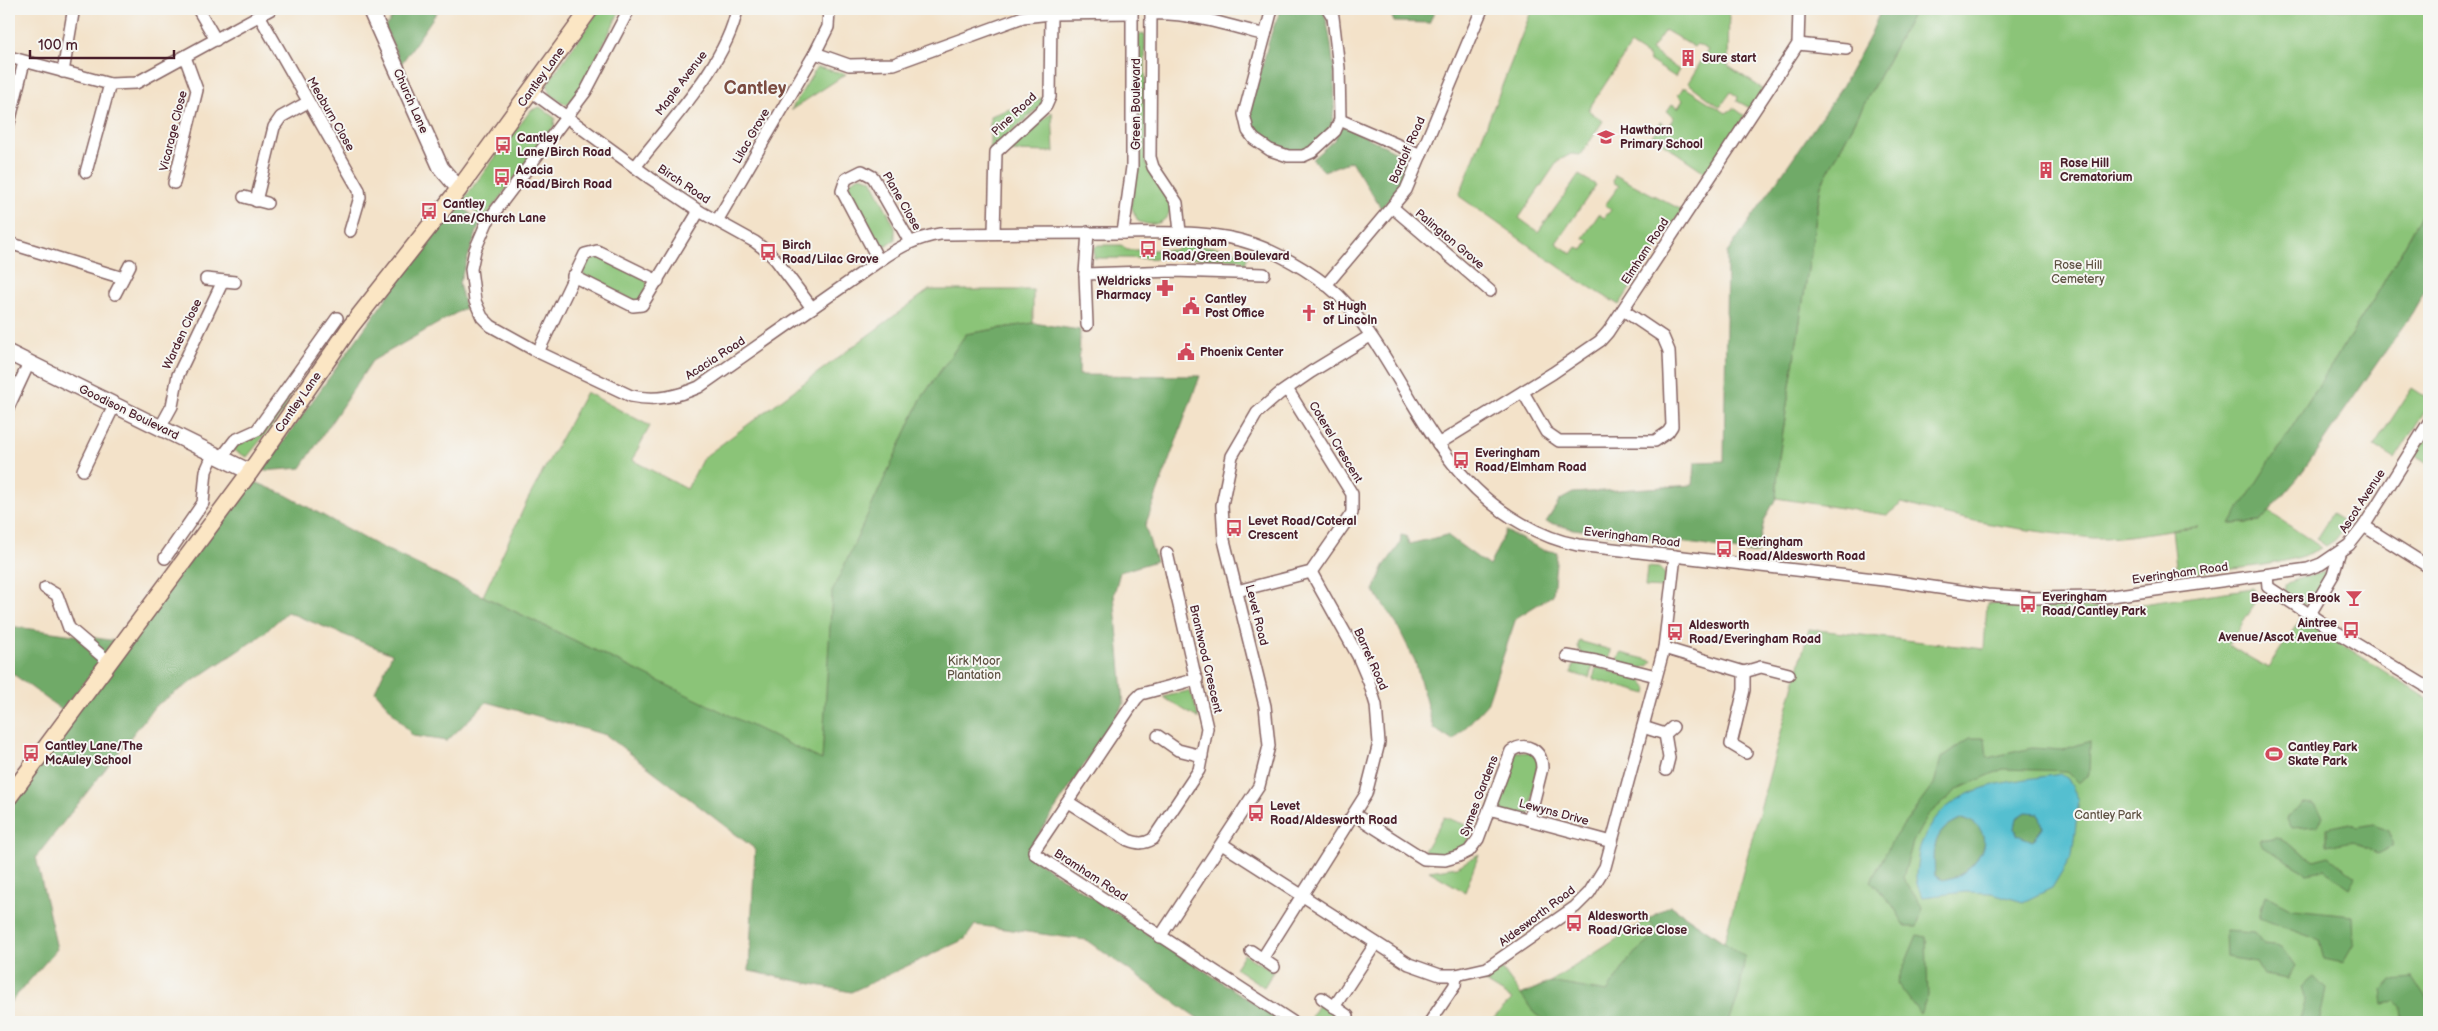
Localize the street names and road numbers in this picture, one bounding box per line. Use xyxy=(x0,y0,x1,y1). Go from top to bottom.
street label: Cantley Lane xyxy=(515,44,568,110)
street label: Maple Avenue xyxy=(652,48,711,119)
street label: Green Boulevard xyxy=(1129,58,1144,150)
street label: Church Lane xyxy=(390,66,432,136)
street label: Meaburn Close xyxy=(303,75,358,154)
street label: Vicarage Close xyxy=(156,89,191,173)
street label: Pine Road xyxy=(989,90,1040,139)
street label: Lilac Grove xyxy=(730,106,773,167)
street label: Bardolf Road xyxy=(1386,114,1429,186)
street label: Birch Road xyxy=(654,161,713,208)
street label: Plane Close xyxy=(879,169,924,233)
street label: Palington Grove xyxy=(1412,206,1487,273)
street label: Elmham Road xyxy=(1618,215,1673,287)
street label: Warden Close xyxy=(160,297,205,372)
street label: Acacia Road xyxy=(682,333,748,383)
street label: Cantley Lane xyxy=(272,369,325,435)
street label: Goodison Boulevard xyxy=(76,382,181,443)
street label: Coterel Crescent xyxy=(1305,399,1366,486)
street label: Ascot Avenue xyxy=(2336,467,2389,536)
street label: Everingham Road xyxy=(1583,524,1681,551)
street label: Everingham Road xyxy=(2131,559,2229,588)
street label: Levet Road xyxy=(1242,583,1271,647)
street label: Brantwood Crescent xyxy=(1186,603,1225,715)
street label: Barret Road xyxy=(1350,626,1391,693)
street label: Symes Gardens xyxy=(1457,754,1502,839)
street label: Lewyns Drive xyxy=(1517,796,1590,829)
street label: Bramham Road xyxy=(1051,846,1130,905)
street label: Aldesworth Road xyxy=(1496,883,1579,950)

